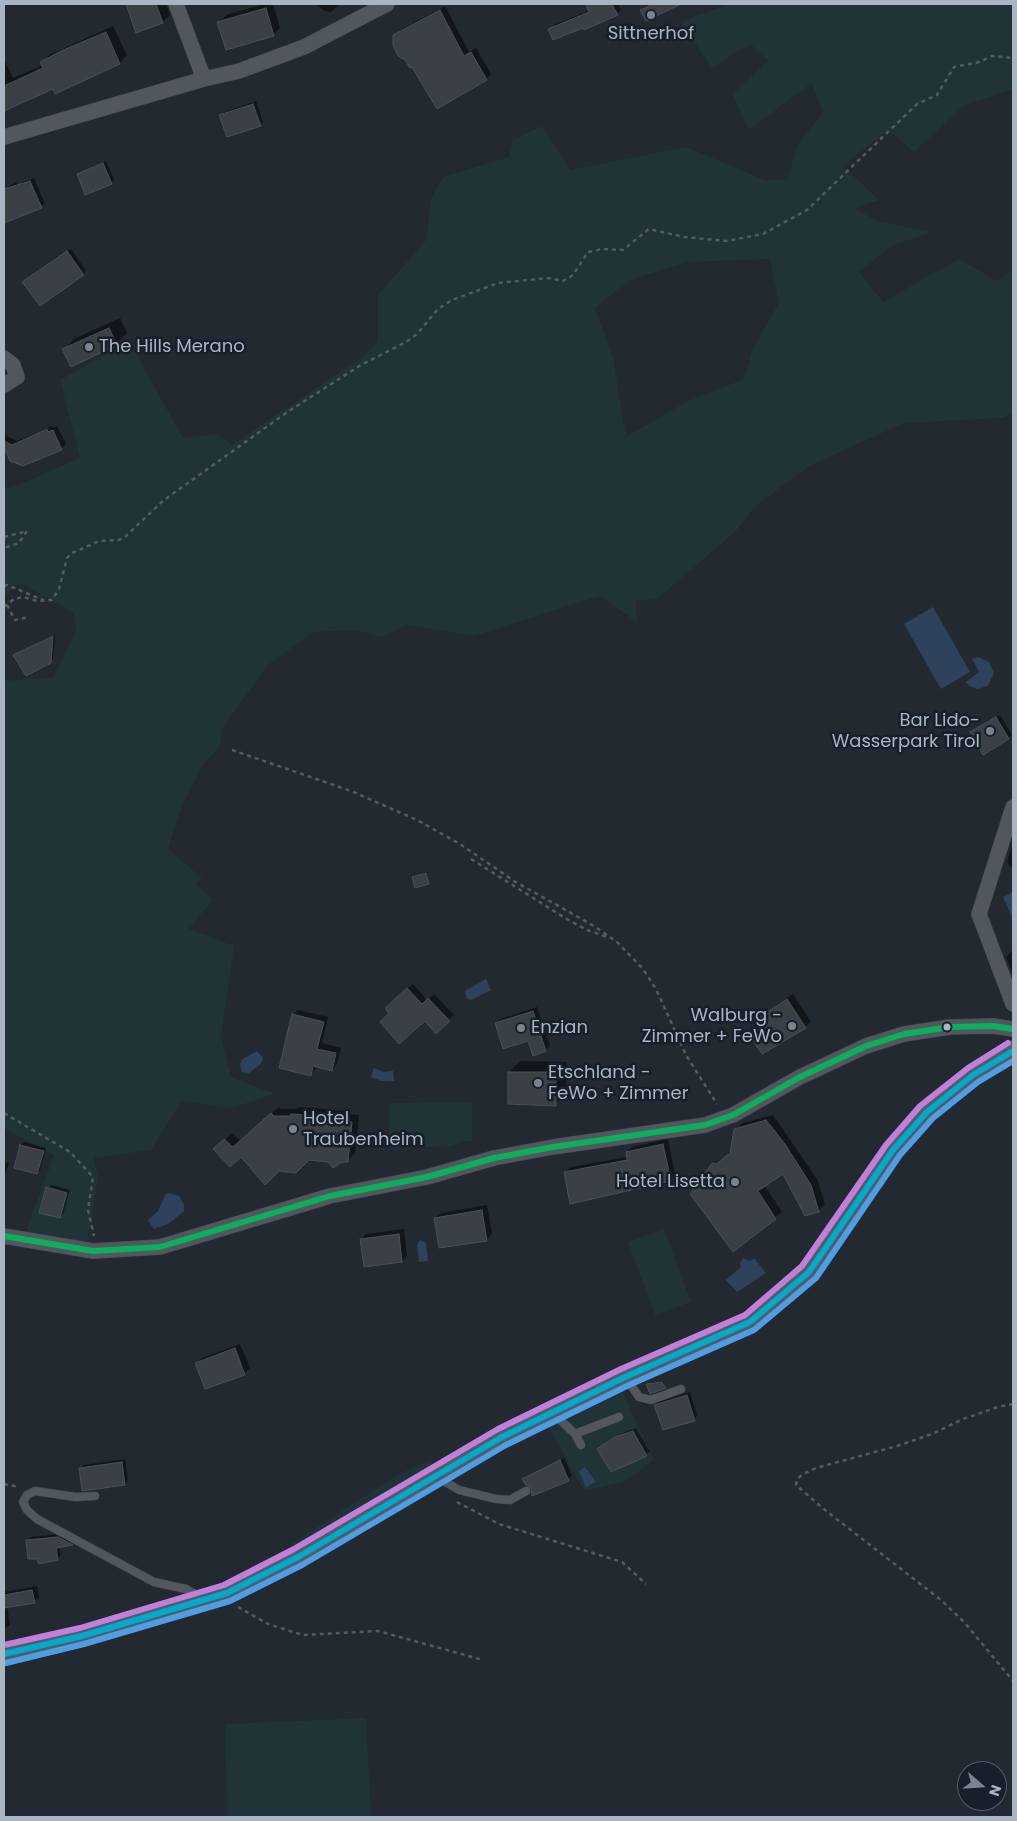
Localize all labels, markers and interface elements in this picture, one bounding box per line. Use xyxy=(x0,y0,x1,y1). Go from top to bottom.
marker: Sittnerhof xyxy=(645,9,657,21)
place label: Sittnerhof xyxy=(608,23,694,45)
place label: The Hills Merano xyxy=(99,336,245,358)
marker: The Hills Merano xyxy=(83,341,95,353)
place label: Bar Lido- Wasserpark Tirol xyxy=(832,710,980,752)
marker: Bar Lido- Wasserpark Tirol xyxy=(984,725,996,737)
place label: Walburg - Zimmer + FeWo xyxy=(642,1005,782,1048)
place label: Enzian xyxy=(531,1017,588,1039)
marker: Walburg - Zimmer + FeWo xyxy=(786,1020,798,1032)
marker: Enzian xyxy=(515,1022,527,1034)
unlabelled marker xyxy=(942,1022,952,1032)
place label: Etschland - FeWo + Zimmer xyxy=(548,1062,688,1104)
marker: Etschland - FeWo + Zimmer xyxy=(532,1077,544,1089)
place label: Hotel Traubenheim xyxy=(303,1108,424,1150)
marker: Hotel Traubenheim xyxy=(287,1123,299,1135)
place label: Hotel Lisetta xyxy=(616,1171,725,1193)
marker: Hotel Lisetta xyxy=(729,1176,741,1188)
north arrow xyxy=(957,1761,1007,1811)
text: N xyxy=(984,1782,1006,1799)

